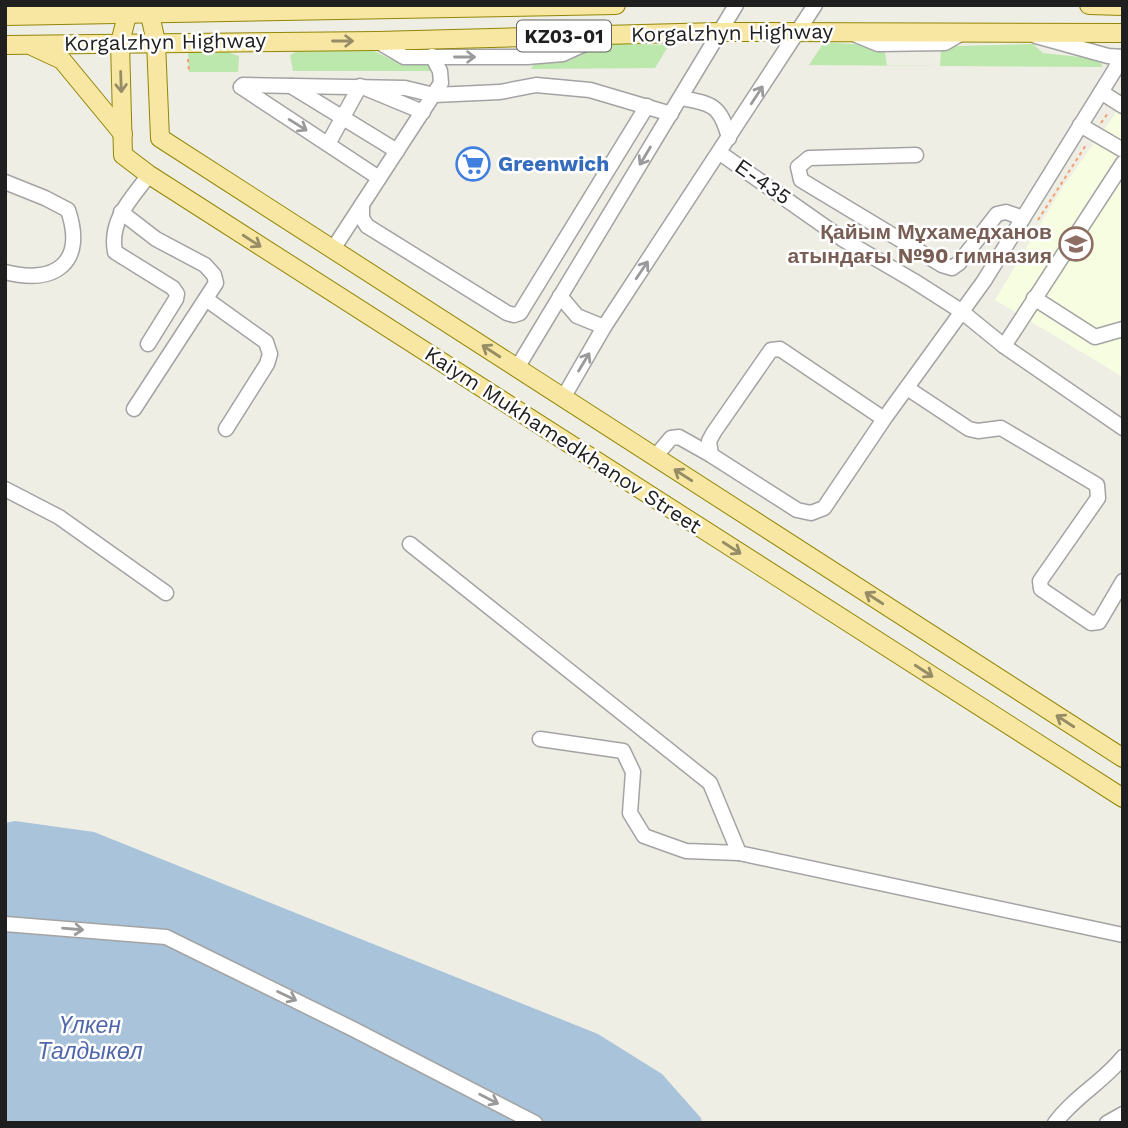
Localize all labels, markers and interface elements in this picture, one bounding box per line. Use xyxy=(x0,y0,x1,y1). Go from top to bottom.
street label: Korgalzhyn Highway xyxy=(631,18,834,47)
road number: KZ03-01 xyxy=(517,20,611,52)
street label: Korgalzhyn Highway xyxy=(64,27,267,56)
one-way arrow xyxy=(331,34,354,48)
one-way arrow xyxy=(454,50,477,64)
one-way arrow xyxy=(114,70,127,93)
one-way arrow xyxy=(749,86,764,105)
one-way arrow xyxy=(287,119,307,133)
supermarket icon: Greenwich xyxy=(454,145,492,183)
one-way arrow xyxy=(637,146,651,166)
place label: Greenwich xyxy=(498,151,609,176)
street label: Е-435 xyxy=(731,154,796,210)
place label: Қайым Мұхамедханов атындағы №90 гимназия xyxy=(787,219,1052,268)
school or university icon: Қайым Мұхамедханов атындағы №90 гимназия xyxy=(1057,225,1095,263)
one-way arrow xyxy=(241,234,261,248)
one-way arrow xyxy=(635,261,649,281)
street label: Kaiym Mukhamedkhanov Street xyxy=(420,341,707,539)
one-way arrow xyxy=(482,344,502,358)
one-way arrow xyxy=(577,353,591,373)
one-way arrow xyxy=(673,467,693,481)
one-way arrow xyxy=(722,542,742,556)
one-way arrow xyxy=(865,590,884,605)
one-way arrow xyxy=(914,663,933,678)
one-way arrow xyxy=(1056,713,1076,727)
one-way arrow xyxy=(61,923,84,936)
one-way arrow xyxy=(276,990,297,1004)
water label: Үлкен Талдыкөл xyxy=(37,1012,143,1065)
one-way arrow xyxy=(479,1093,499,1107)

